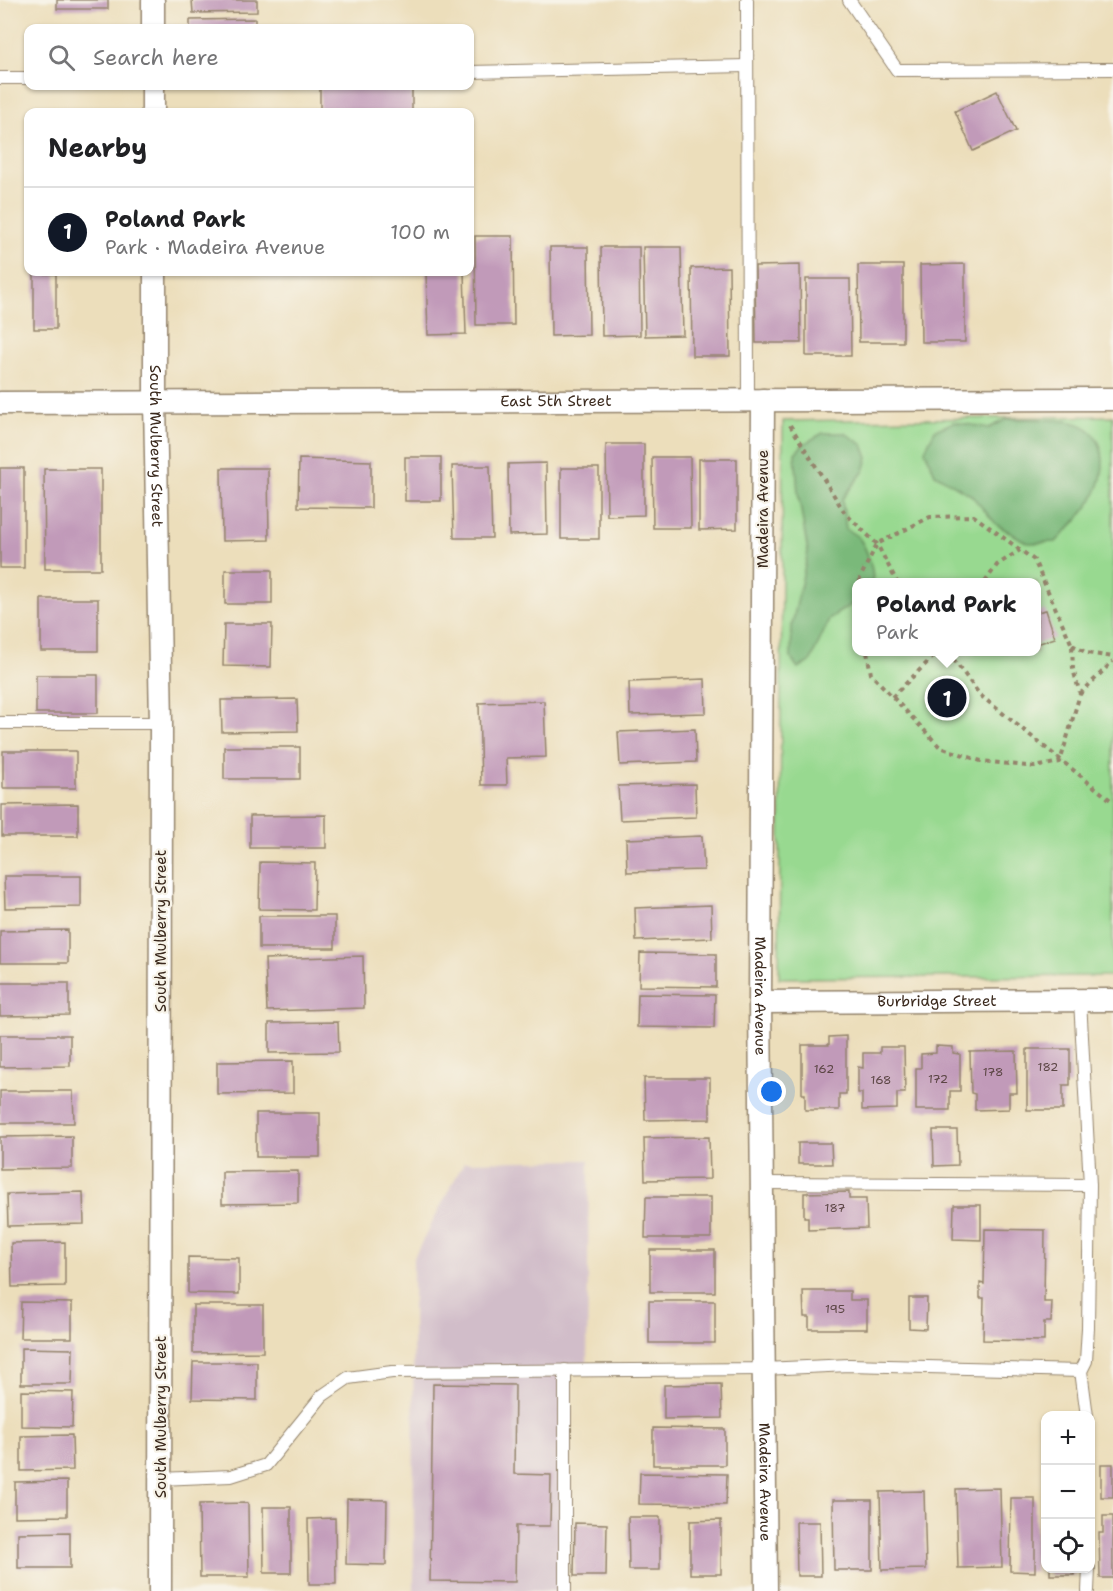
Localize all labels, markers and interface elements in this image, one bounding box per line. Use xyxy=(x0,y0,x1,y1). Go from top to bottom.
search box xyxy=(24,24,474,90)
icon: search xyxy=(45,41,78,74)
text: Search here xyxy=(93,43,219,72)
text: Nearby xyxy=(48,130,147,165)
text: Poland Park xyxy=(105,205,246,234)
text: 1 xyxy=(63,219,72,245)
text: 100 m xyxy=(390,219,450,245)
text: Park · Madeira Avenue xyxy=(105,234,325,260)
street label: South Mulberry Street xyxy=(145,365,167,527)
street label: East 5th Street xyxy=(500,391,612,411)
street label: Madeira Avenue xyxy=(753,450,773,568)
popup xyxy=(852,578,1041,656)
text: Poland Park xyxy=(876,590,1017,619)
text: Park xyxy=(876,619,919,645)
pin: 1 xyxy=(928,676,966,720)
street label: South Mulberry Street xyxy=(151,850,171,1012)
street label: Madeira Avenue xyxy=(750,937,771,1055)
street label: Burbridge Street xyxy=(877,991,997,1011)
house number: 182 xyxy=(1038,1059,1058,1075)
house number: 162 xyxy=(814,1061,834,1077)
house number: 178 xyxy=(983,1064,1003,1080)
house number: 172 xyxy=(928,1071,948,1087)
house number: 168 xyxy=(871,1072,891,1088)
your location xyxy=(757,1077,786,1106)
house number: 187 xyxy=(825,1200,845,1216)
house number: 195 xyxy=(825,1301,845,1317)
street label: South Mulberry Street xyxy=(151,1336,171,1498)
map controls xyxy=(1041,1411,1095,1573)
button: + xyxy=(1041,1411,1095,1465)
street label: Madeira Avenue xyxy=(754,1422,775,1541)
button: − xyxy=(1041,1465,1095,1519)
button: locate xyxy=(1041,1519,1095,1573)

